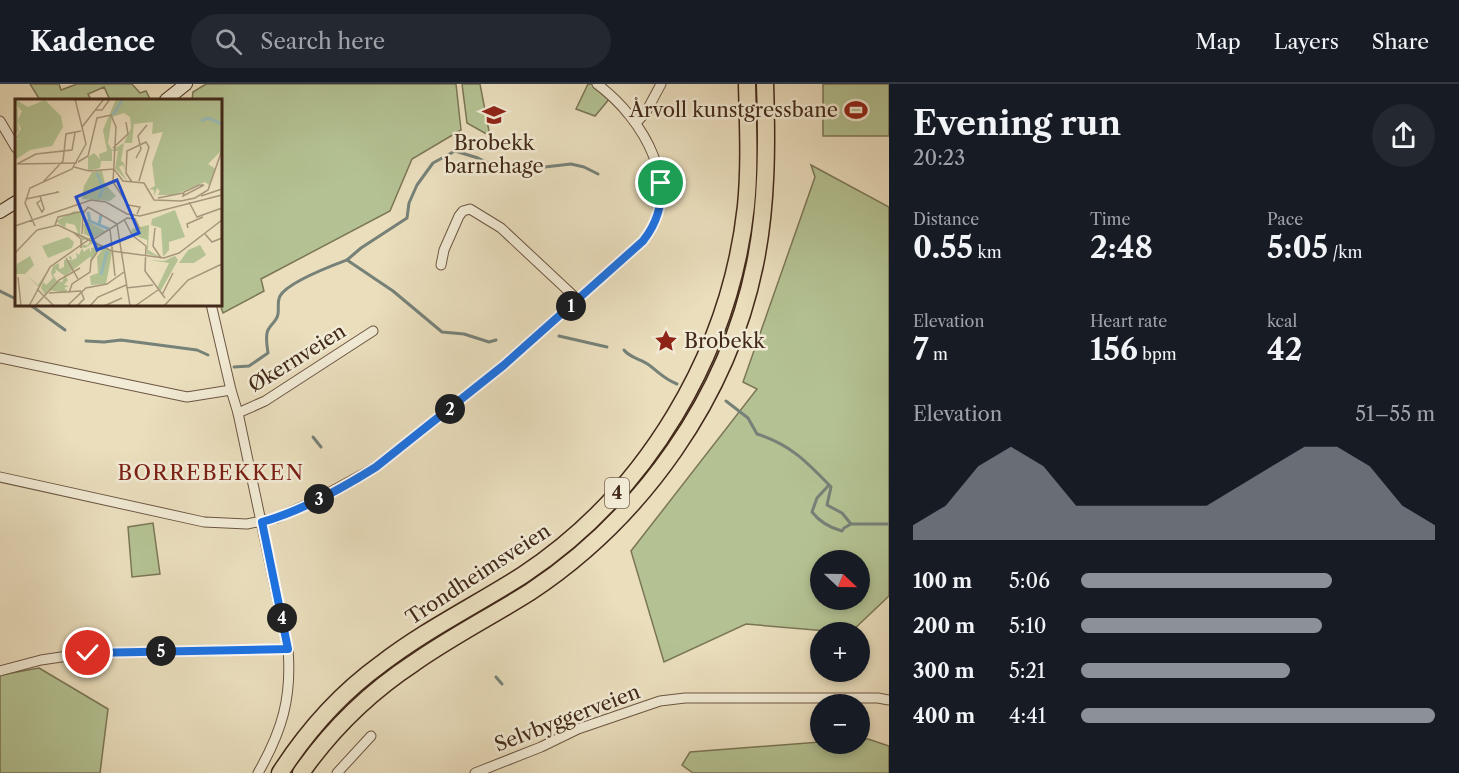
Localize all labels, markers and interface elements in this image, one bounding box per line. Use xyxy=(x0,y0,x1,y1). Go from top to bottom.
search box xyxy=(191,14,611,68)
text: Kadence xyxy=(30,24,155,58)
icon: search xyxy=(212,25,245,58)
text: Search here xyxy=(260,28,385,55)
text: Map xyxy=(1196,29,1241,54)
text: Layers xyxy=(1274,29,1339,54)
text: Share xyxy=(1372,29,1429,54)
place label: Årvoll kunstgressbane xyxy=(628,97,838,122)
sports icon: Årvoll kunstgressbane xyxy=(843,97,869,123)
inset map xyxy=(15,99,222,306)
school or university icon: Brobekk barnehage xyxy=(481,102,507,128)
text: Evening run xyxy=(913,103,1121,144)
button: share xyxy=(1372,104,1435,167)
place label: Brobekk barnehage xyxy=(444,131,544,178)
text: 20:23 xyxy=(913,146,965,170)
pin xyxy=(635,157,686,208)
icon: arrive xyxy=(644,166,677,199)
text: Distance xyxy=(913,209,979,229)
text: Time xyxy=(1090,209,1130,229)
text: Pace xyxy=(1267,209,1303,229)
text: 0.55 xyxy=(913,229,973,266)
text: 2:48 xyxy=(1090,229,1153,266)
text: 5:05 xyxy=(1267,229,1328,266)
text: km xyxy=(973,242,1002,262)
text: /km xyxy=(1328,242,1362,262)
pin: 1 xyxy=(556,291,586,321)
text: 1 xyxy=(567,296,575,316)
text: Elevation xyxy=(913,311,984,331)
text: Heart rate xyxy=(1090,311,1167,331)
text: kcal xyxy=(1267,311,1297,331)
street label: Økernveien xyxy=(244,318,350,397)
place icon: Brobekk xyxy=(653,328,679,354)
place label: Brobekk xyxy=(684,329,766,353)
text: 7 xyxy=(913,331,929,368)
text: 156 xyxy=(1090,331,1138,368)
text: 42 xyxy=(1267,331,1303,368)
text: m xyxy=(929,344,948,364)
text: bpm xyxy=(1138,344,1177,364)
pin: 2 xyxy=(435,394,465,424)
text: 2 xyxy=(445,399,455,419)
text: Elevation xyxy=(913,402,1002,426)
text: 51–55 m xyxy=(1355,402,1435,426)
district label: BORREBEKKEN xyxy=(117,460,305,485)
road number: 4 xyxy=(605,478,629,508)
pin: 3 xyxy=(304,484,334,514)
text: 3 xyxy=(314,489,324,509)
street label: Trondheimsveien xyxy=(401,518,555,630)
north arrow xyxy=(810,550,870,610)
map controls xyxy=(810,550,870,754)
text: 100 m xyxy=(913,569,972,593)
text: 5:06 xyxy=(1009,569,1050,593)
pin: 4 xyxy=(267,603,297,633)
text: 4 xyxy=(277,608,287,628)
text: 200 m xyxy=(913,614,975,638)
text: 5:10 xyxy=(1009,614,1047,638)
button: + xyxy=(810,622,870,682)
pin xyxy=(62,627,113,678)
icon: check xyxy=(71,636,104,669)
pin: 5 xyxy=(146,636,176,666)
text: 5 xyxy=(157,641,165,661)
text: 300 m xyxy=(913,659,975,683)
text: 5:21 xyxy=(1009,659,1045,683)
street label: Selvbyggerveien xyxy=(491,679,644,757)
button: − xyxy=(810,694,870,754)
text: 400 m xyxy=(913,704,975,728)
text: 4:41 xyxy=(1009,704,1046,728)

